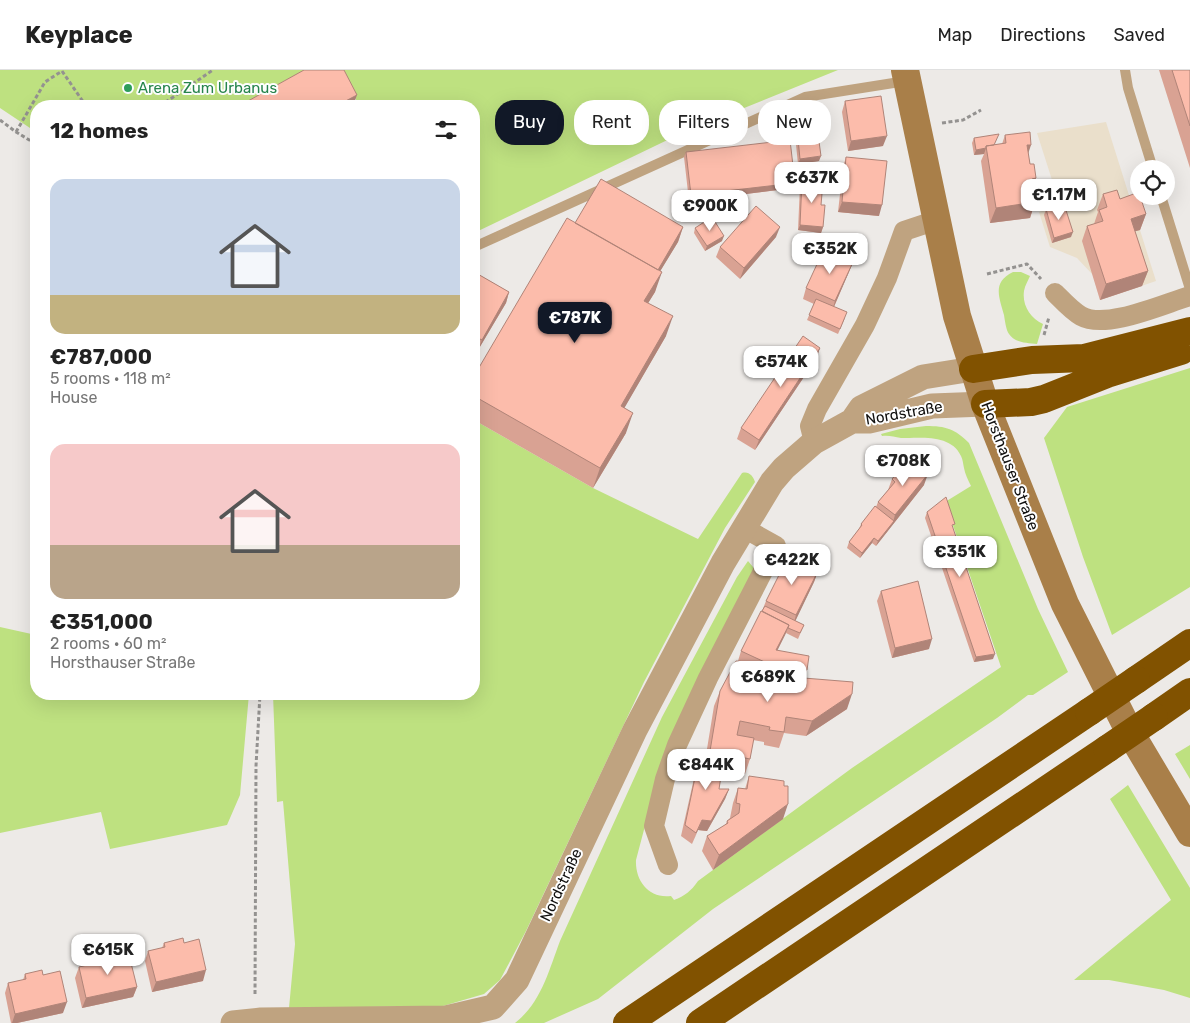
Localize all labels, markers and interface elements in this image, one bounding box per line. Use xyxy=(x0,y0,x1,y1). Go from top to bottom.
text: Keyplace xyxy=(25,21,133,49)
text: Map xyxy=(937,24,972,46)
text: Directions xyxy=(1000,24,1086,46)
text: Saved xyxy=(1114,24,1165,46)
place label: Arena Zum Urbanus xyxy=(138,79,277,97)
marker: Arena Zum Urbanus xyxy=(122,82,134,94)
chip: Buy xyxy=(495,100,564,145)
chip: Rent xyxy=(574,100,649,145)
chip: Filters xyxy=(659,100,748,145)
chip: New xyxy=(758,100,831,145)
icon: filters xyxy=(432,116,460,144)
text: 12 homes xyxy=(50,118,148,143)
map controls xyxy=(1130,160,1175,205)
button: locate xyxy=(1130,160,1175,205)
pin: €637K xyxy=(777,162,847,204)
text: €637K xyxy=(785,168,839,187)
pin: €1.17M xyxy=(1018,178,1100,221)
text: €1.17M xyxy=(1032,185,1086,204)
pin: €900K xyxy=(675,190,745,232)
text: €900K xyxy=(682,196,738,215)
icon: home xyxy=(210,211,300,301)
pin: €352K xyxy=(795,232,865,275)
text: €352K xyxy=(803,239,857,258)
pin: €787K xyxy=(540,302,610,344)
text: €787K xyxy=(549,308,601,327)
text: €787,000 xyxy=(50,344,152,369)
pin: €574K xyxy=(746,346,816,388)
text: €574K xyxy=(754,352,808,371)
text: 5 rooms · 118 m² xyxy=(50,369,171,388)
text: House xyxy=(50,388,97,407)
street label: Nordstraße xyxy=(864,397,944,429)
street label: Horsthauser Straße xyxy=(977,399,1043,533)
pin: €708K xyxy=(868,444,938,487)
text: €708K xyxy=(876,451,930,470)
icon: home xyxy=(210,476,300,566)
pin: €351K xyxy=(925,536,995,578)
text: €351K xyxy=(934,542,986,561)
pin: €422K xyxy=(757,544,827,586)
text: €422K xyxy=(765,550,819,569)
text: €351,000 xyxy=(50,609,153,634)
text: 2 rooms · 60 m² xyxy=(50,634,167,653)
text: Horsthauser Straße xyxy=(50,653,195,672)
pin: €689K xyxy=(733,660,803,703)
text: €689K xyxy=(741,667,795,686)
pin: €844K xyxy=(671,748,741,791)
text: €844K xyxy=(678,755,734,774)
street label: Nordstraße xyxy=(536,846,586,924)
pin: €615K xyxy=(73,934,143,976)
text: €615K xyxy=(82,940,134,959)

